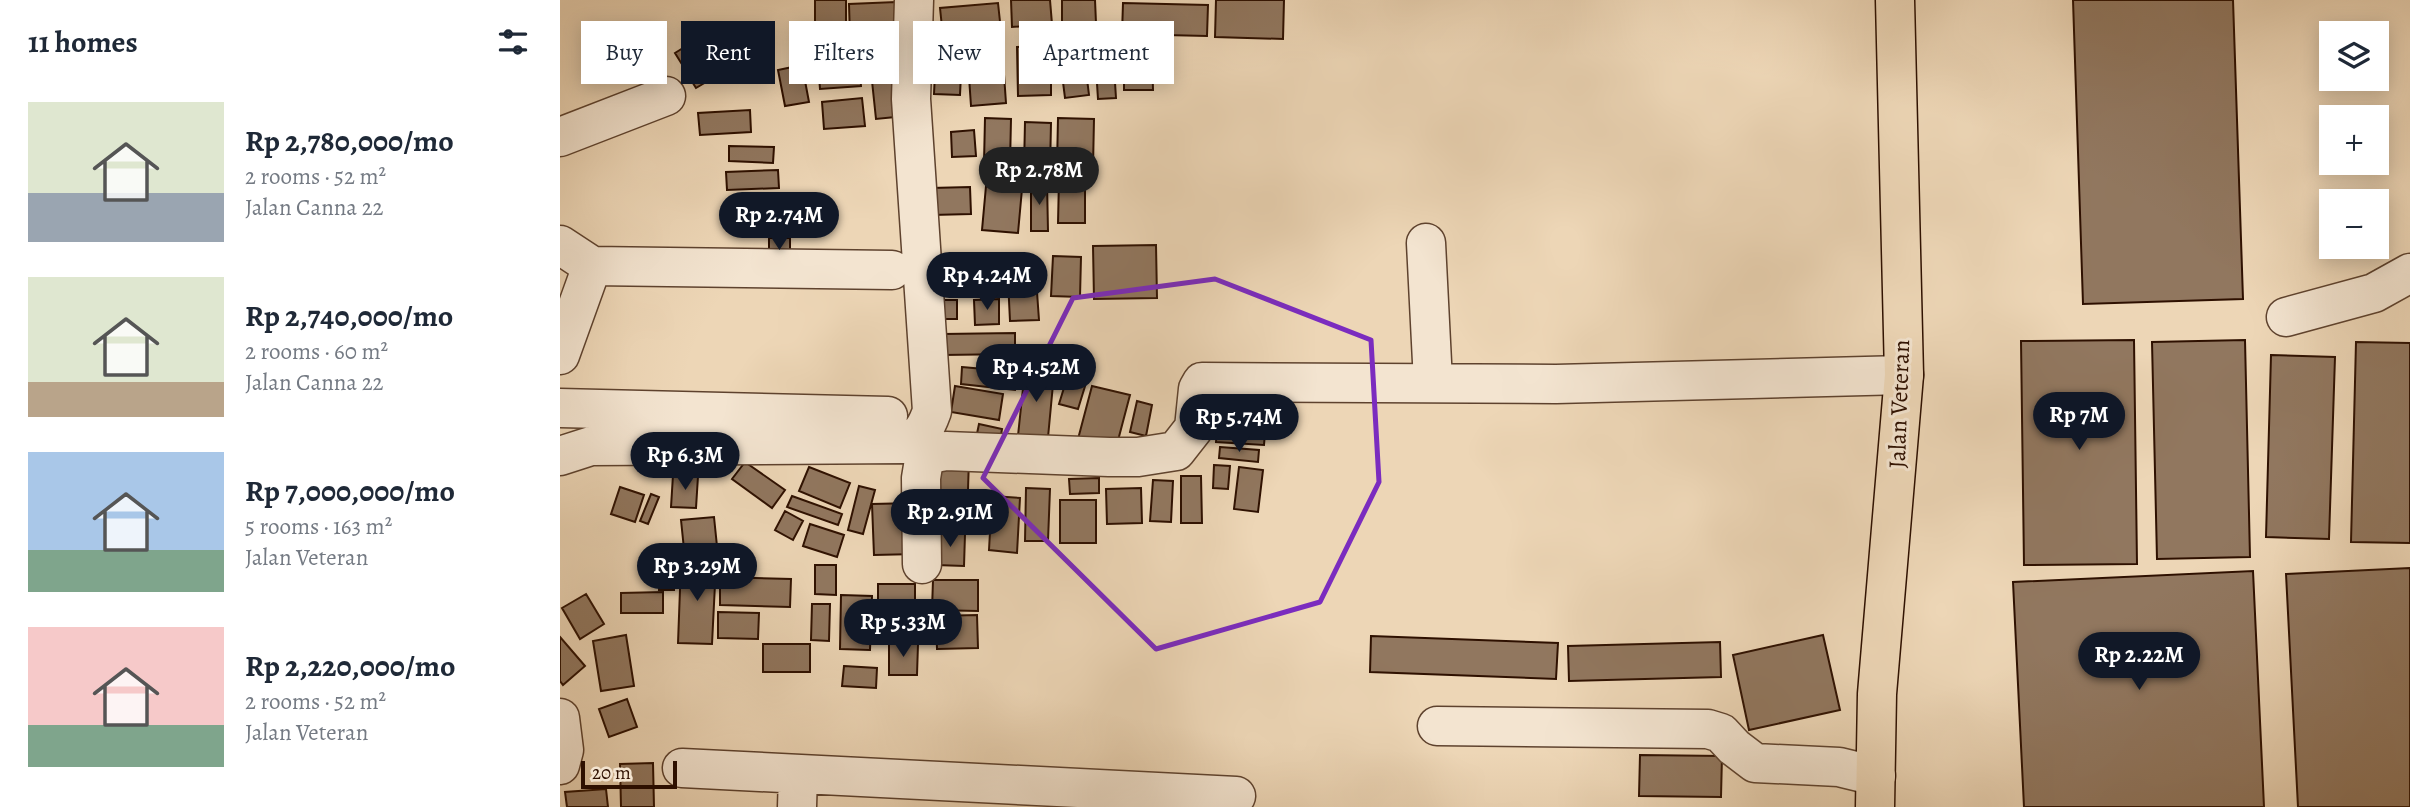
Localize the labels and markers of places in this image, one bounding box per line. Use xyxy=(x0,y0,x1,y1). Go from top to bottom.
pin: Rp 2.78M xyxy=(967,148,1111,207)
pin: Rp 2.74M xyxy=(707,192,851,252)
pin: Rp 4.24M xyxy=(915,252,1059,312)
pin: Rp 4.52M xyxy=(964,344,1108,404)
pin: Rp 7M xyxy=(2030,392,2128,452)
pin: Rp 5.74M xyxy=(1167,394,1311,454)
pin: Rp 6.3M xyxy=(620,433,750,492)
pin: Rp 2.91M xyxy=(878,490,1022,549)
pin: Rp 3.29M xyxy=(625,544,769,603)
pin: Rp 5.33M xyxy=(831,600,975,659)
pin: Rp 2.22M xyxy=(2067,632,2211,692)

